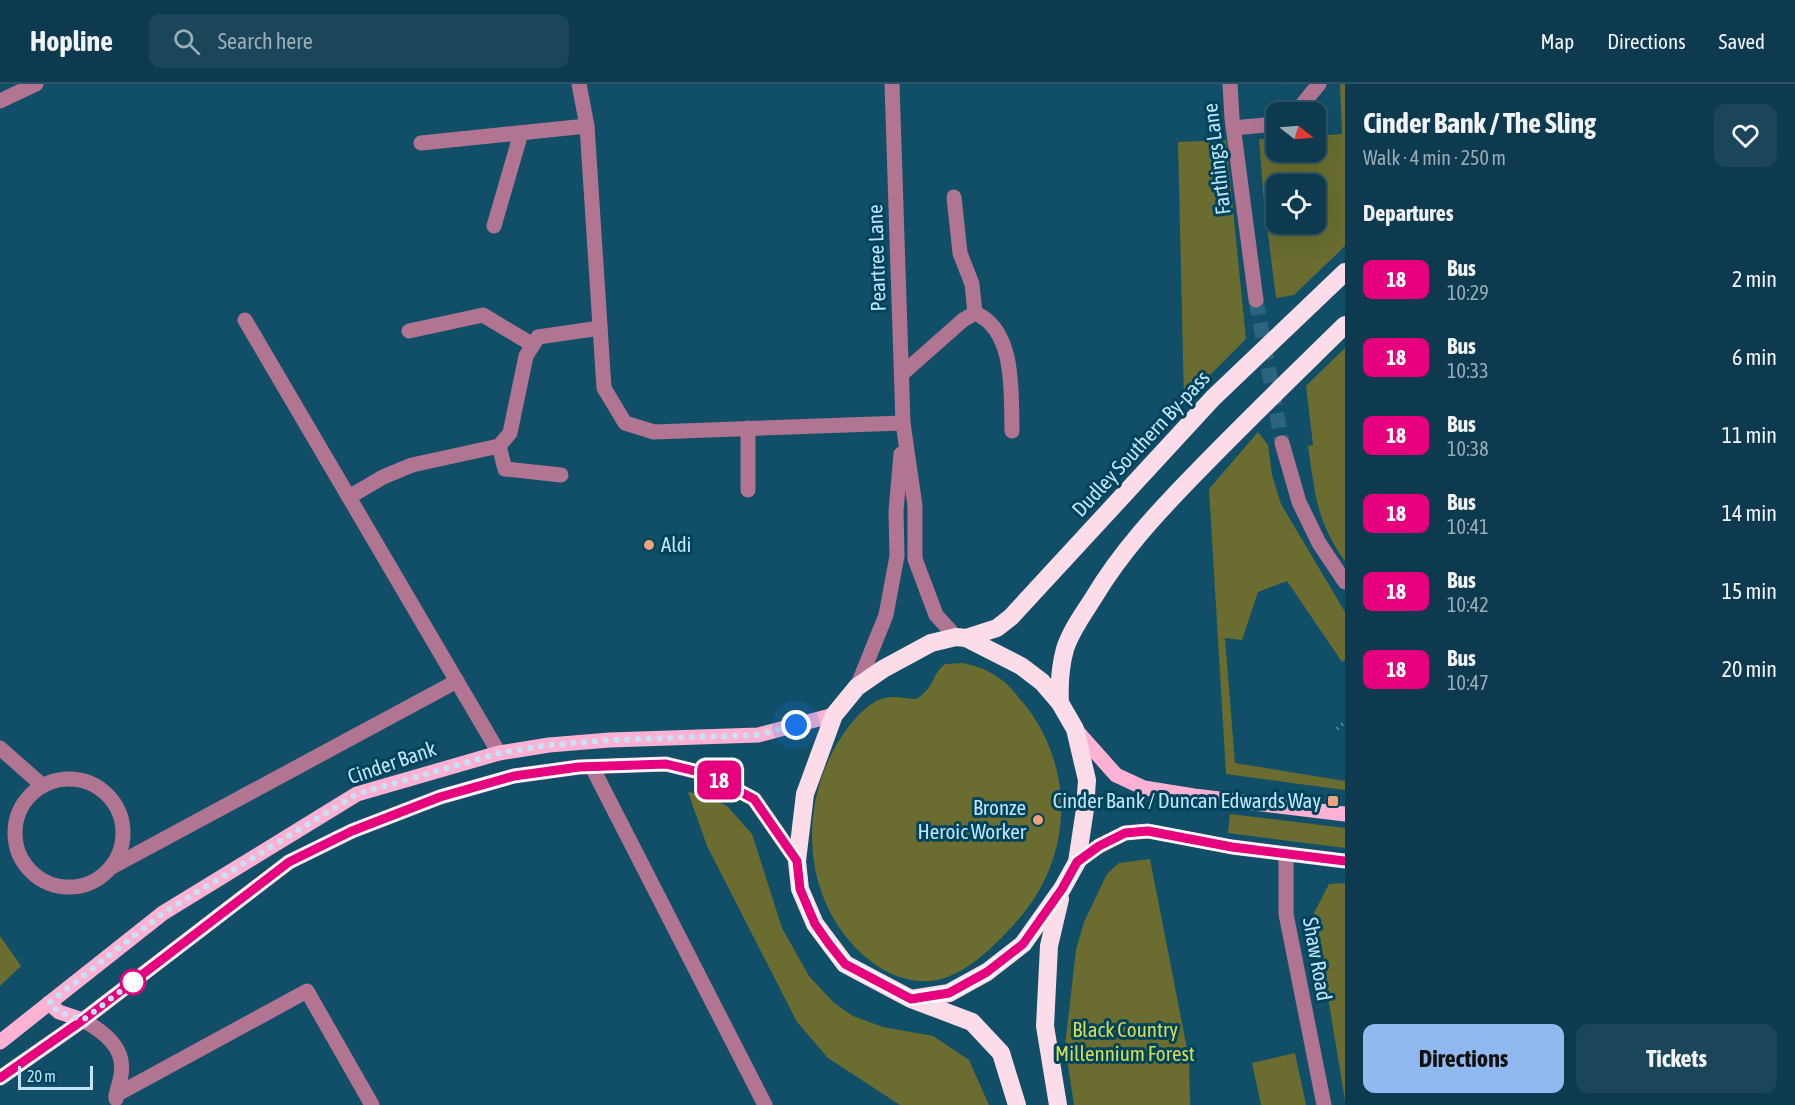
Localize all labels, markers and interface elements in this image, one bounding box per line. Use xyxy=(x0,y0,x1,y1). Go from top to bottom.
search box xyxy=(149,14,569,68)
text: Hopline xyxy=(30,25,113,57)
icon: search xyxy=(170,25,203,58)
text: Search here xyxy=(218,28,313,54)
text: Map xyxy=(1540,29,1574,53)
text: Directions xyxy=(1607,29,1686,53)
text: Saved xyxy=(1719,29,1765,53)
street label: Farthings Lane xyxy=(1197,102,1235,216)
north arrow xyxy=(1266,102,1326,162)
map controls xyxy=(1266,102,1326,234)
button: heart xyxy=(1714,104,1777,167)
text: Cinder Bank / The Sling xyxy=(1363,107,1596,139)
text: Walk · 4 min · 250 m xyxy=(1363,146,1506,169)
button: locate xyxy=(1266,174,1326,234)
text: Departures xyxy=(1363,200,1453,226)
street label: Peartree Lane xyxy=(862,204,890,312)
text: Bus xyxy=(1447,255,1476,281)
text: 2 min xyxy=(1732,266,1777,292)
text: 18 xyxy=(1386,267,1406,291)
text: 10:29 xyxy=(1447,281,1489,304)
text: Bus xyxy=(1447,333,1476,359)
text: 6 min xyxy=(1732,344,1777,370)
text: 18 xyxy=(1386,345,1406,369)
text: 10:33 xyxy=(1447,359,1489,382)
street label: Dudley Southern By-pass xyxy=(1067,366,1214,521)
text: Bus xyxy=(1447,411,1476,437)
text: 11 min xyxy=(1722,422,1777,448)
text: 18 xyxy=(1386,423,1406,447)
text: 10:38 xyxy=(1447,437,1489,460)
text: Bus xyxy=(1447,489,1476,515)
text: 14 min xyxy=(1722,500,1777,526)
text: 18 xyxy=(1386,501,1406,525)
text: 10:41 xyxy=(1447,515,1489,538)
place label: Aldi xyxy=(661,532,691,556)
marker: Aldi xyxy=(642,538,656,552)
text: Bus xyxy=(1447,567,1476,593)
text: 15 min xyxy=(1722,578,1777,604)
text: 18 xyxy=(1386,579,1406,603)
text: 10:42 xyxy=(1447,593,1489,616)
text: Bus xyxy=(1447,645,1476,671)
text: 20 min xyxy=(1722,656,1777,682)
text: 18 xyxy=(1386,657,1406,681)
text: 10:47 xyxy=(1447,671,1489,694)
your location xyxy=(781,710,811,740)
street label: Cinder Bank xyxy=(344,736,439,788)
line badge: 18 xyxy=(692,760,746,800)
text: 18 xyxy=(709,768,729,792)
place label: Cinder Bank / Duncan Edwards Way xyxy=(1053,788,1321,812)
marker: Cinder Bank / Duncan Edwards Way xyxy=(1326,794,1340,808)
place label: Bronze Heroic Worker xyxy=(918,795,1027,843)
marker: Bronze Heroic Worker xyxy=(1031,813,1045,827)
street label: Shaw Road xyxy=(1299,915,1337,1002)
unlabelled marker xyxy=(120,969,146,995)
park label: Black Country Millennium Forest xyxy=(1055,1017,1195,1065)
button: Directions xyxy=(1363,1024,1564,1093)
button: Tickets xyxy=(1576,1024,1777,1093)
scale bar xyxy=(18,1063,93,1090)
text: 20 m xyxy=(27,1067,56,1085)

